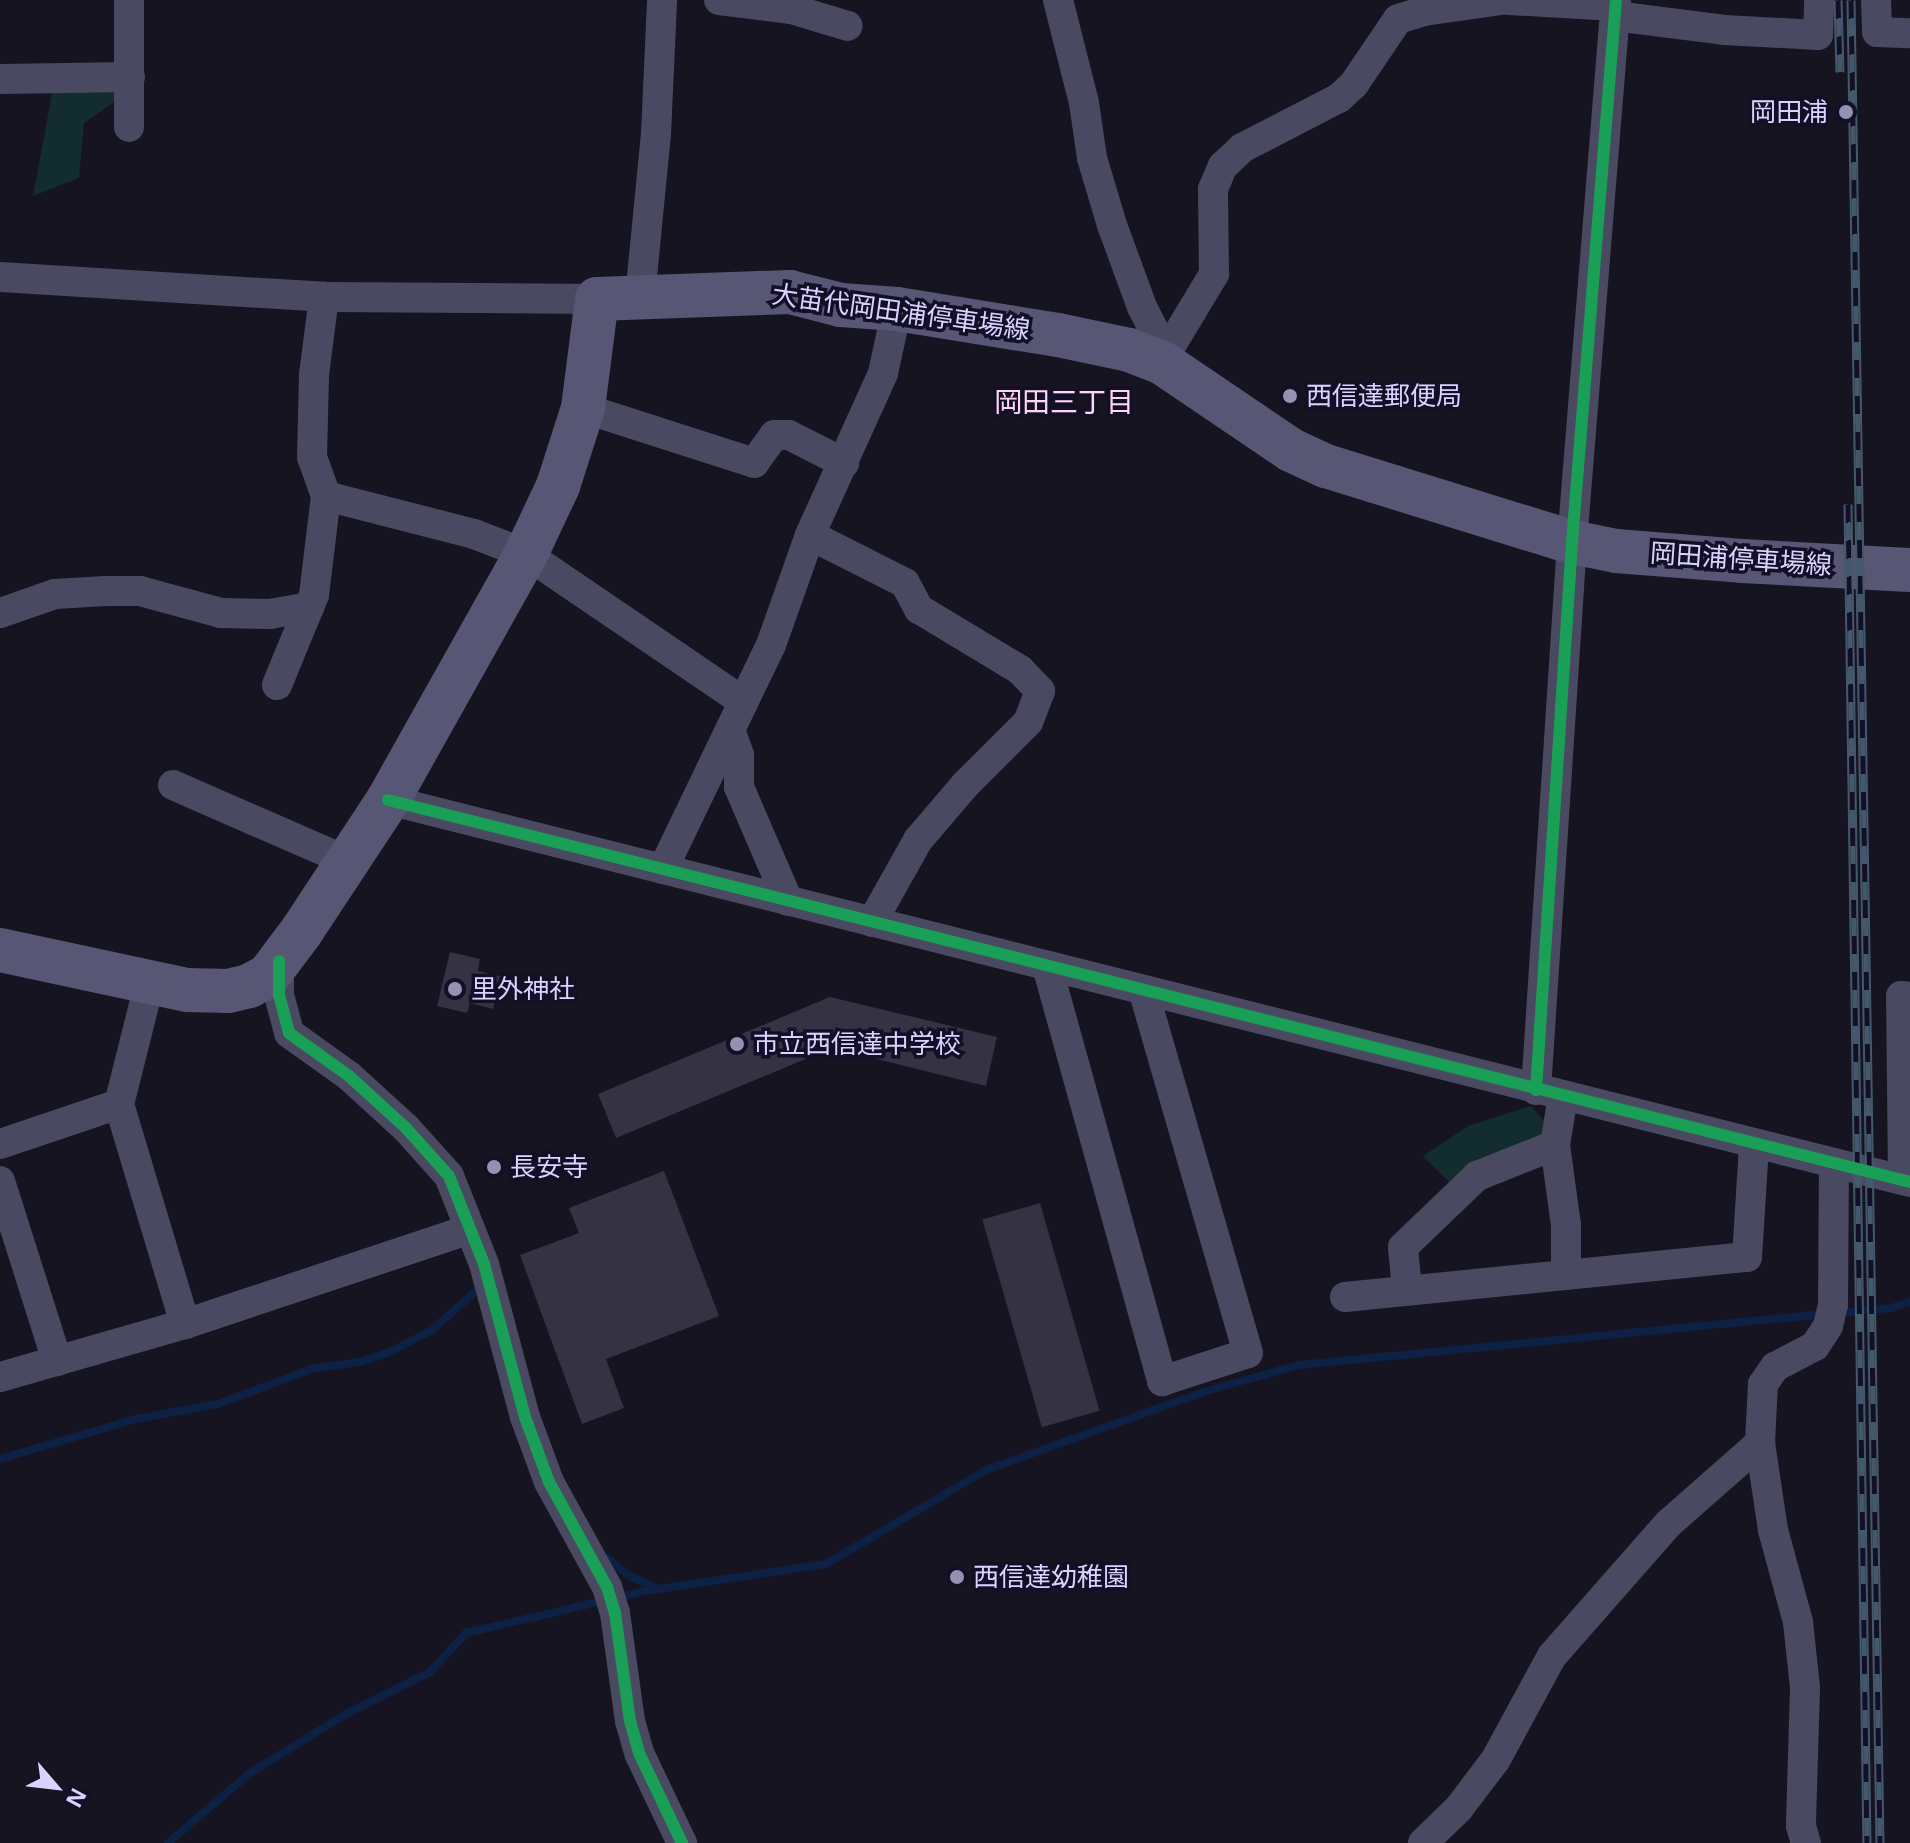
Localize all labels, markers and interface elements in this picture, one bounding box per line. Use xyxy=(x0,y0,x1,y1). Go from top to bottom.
place label: 岡田浦 xyxy=(1750,96,1828,128)
marker: 岡田浦 xyxy=(1835,101,1857,123)
street label: 大苗代岡田浦停車場線 xyxy=(770,278,1032,346)
place label: 西信達郵便局 xyxy=(1306,380,1462,412)
district label: 岡田三丁目 xyxy=(994,384,1134,418)
marker: 西信達郵便局 xyxy=(1281,387,1299,405)
street label: 岡田浦停車場線 xyxy=(1649,537,1833,581)
place label: 里外神社 xyxy=(471,973,575,1005)
marker: 里外神社 xyxy=(446,980,464,998)
place label: 市立西信達中学校 xyxy=(753,1028,961,1060)
marker: 市立西信達中学校 xyxy=(728,1035,746,1053)
place label: 長安寺 xyxy=(510,1151,588,1183)
marker: 長安寺 xyxy=(485,1158,503,1176)
place label: 西信達幼稚園 xyxy=(973,1561,1129,1593)
marker: 西信達幼稚園 xyxy=(948,1568,966,1586)
north arrow xyxy=(16,1747,96,1827)
text: N xyxy=(60,1783,95,1813)

